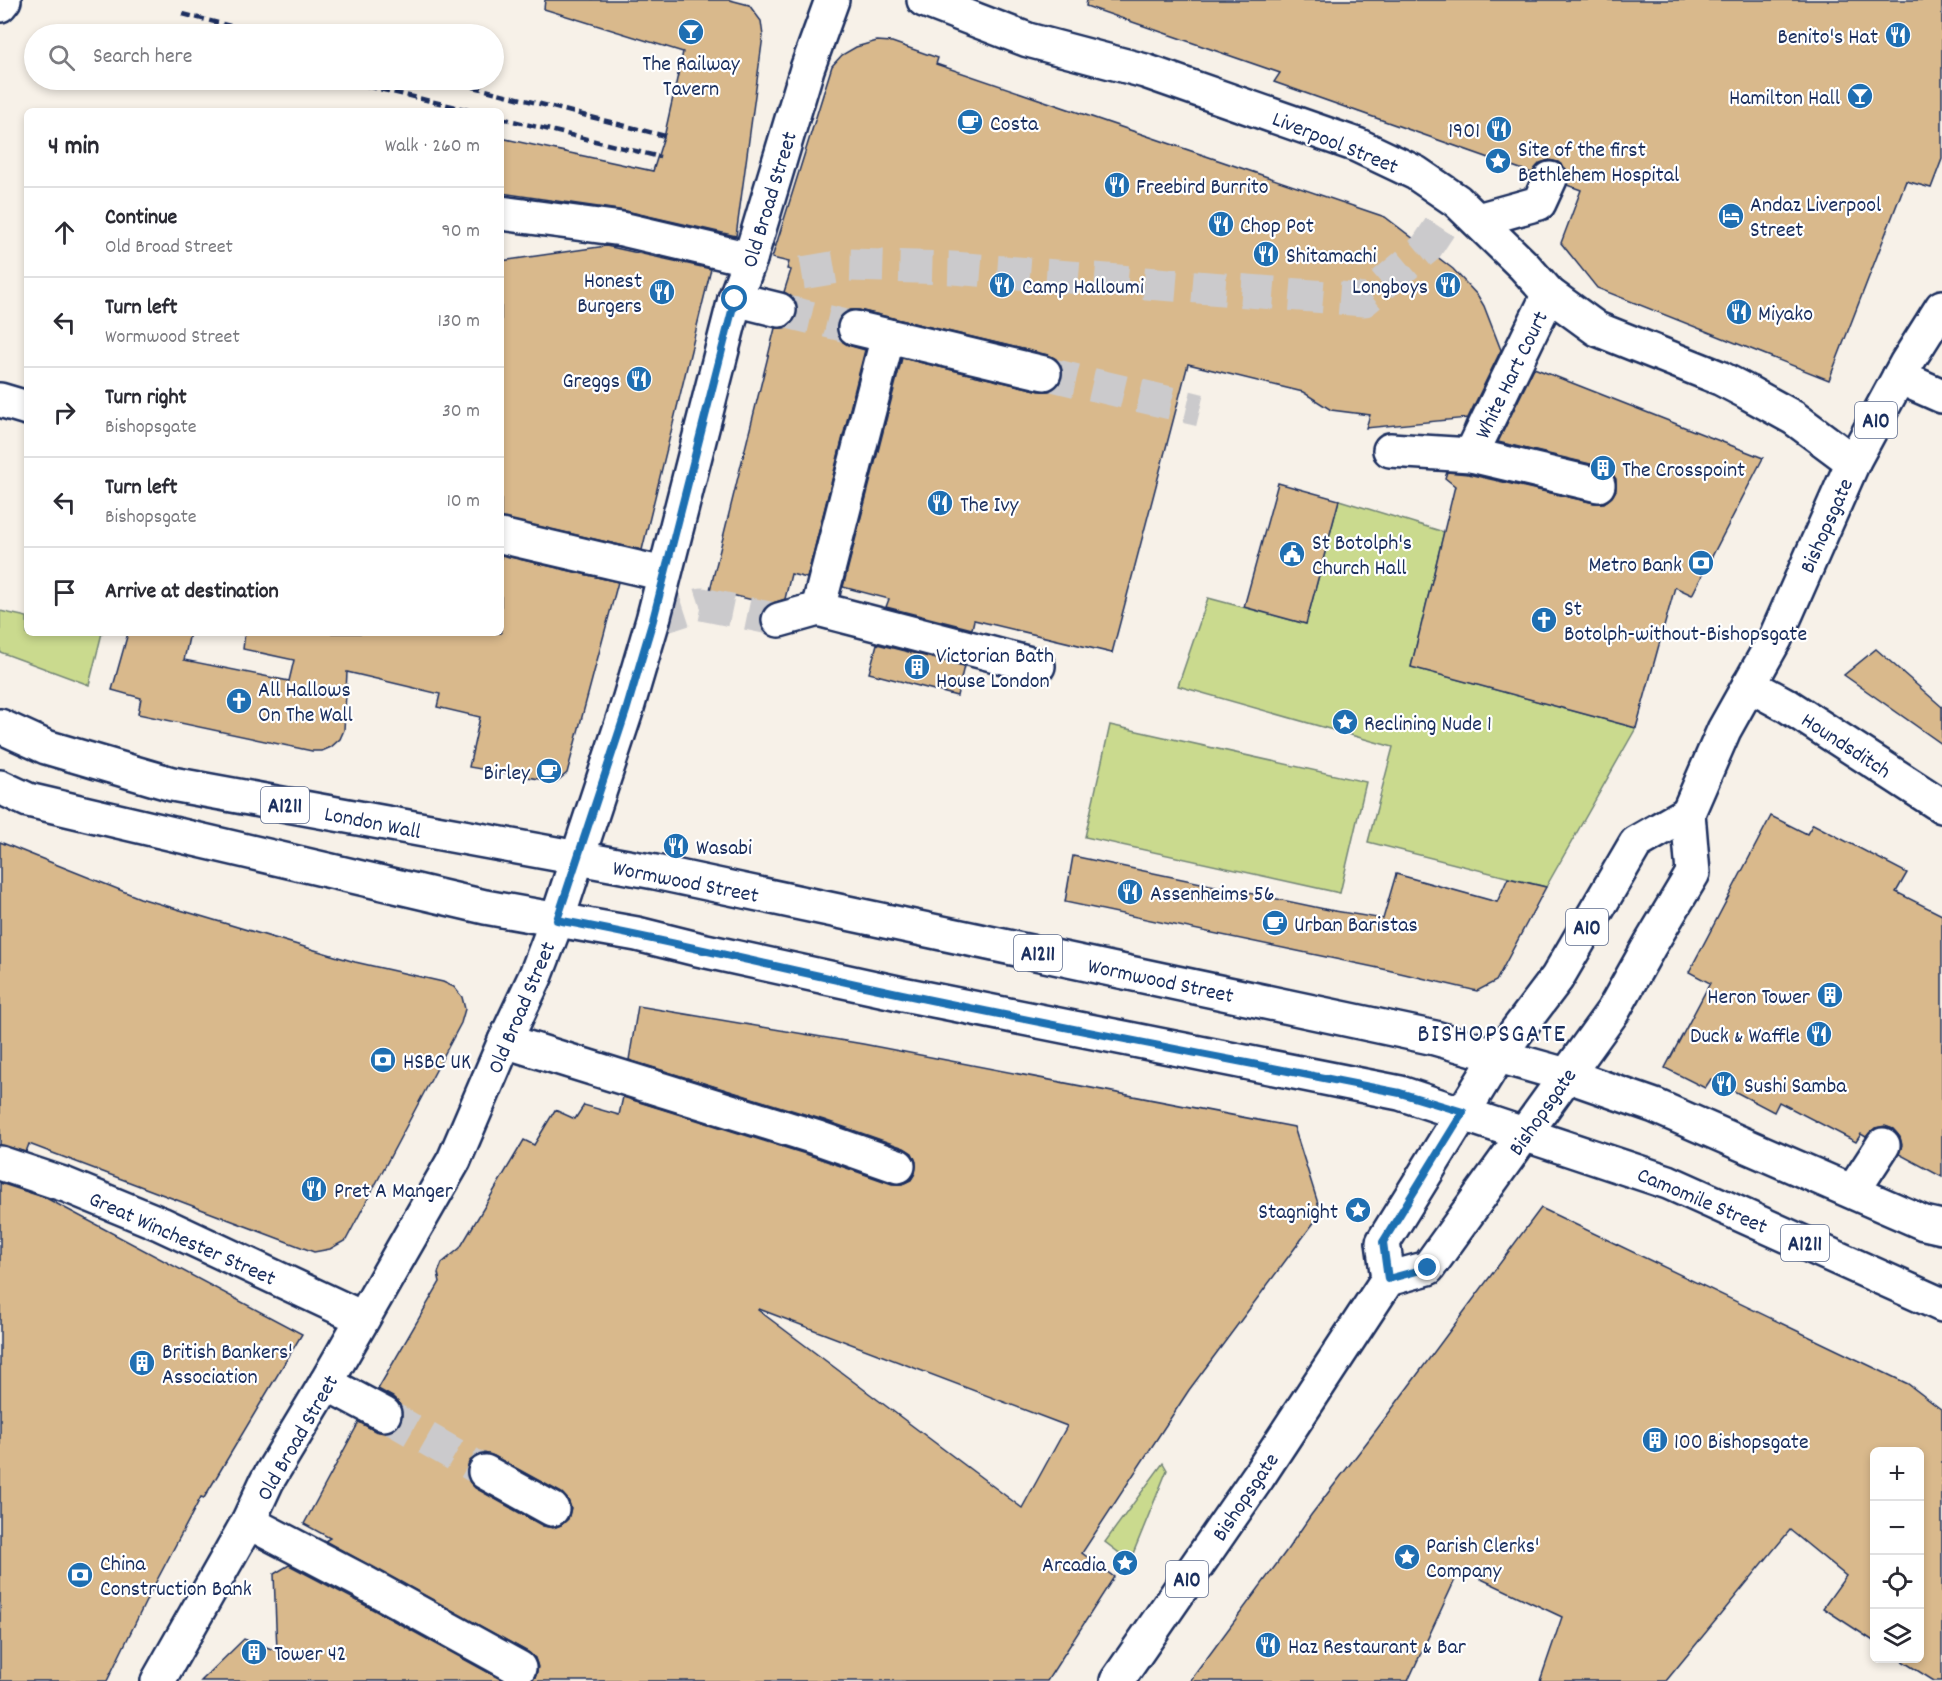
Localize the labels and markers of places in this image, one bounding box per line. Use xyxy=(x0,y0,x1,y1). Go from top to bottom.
bar icon: The Railway Tavern xyxy=(676,17,706,47)
restaurant icon: Benito's Hat xyxy=(1883,20,1913,50)
place label: Benito's Hat xyxy=(1777,23,1878,54)
place label: The Railway Tavern xyxy=(642,50,741,106)
bar icon: Hamilton Hall xyxy=(1845,81,1875,111)
place label: Hamilton Hall xyxy=(1729,84,1840,115)
cafe icon: Costa xyxy=(955,107,985,137)
place label: Costa xyxy=(990,110,1039,141)
restaurant icon: 1901 xyxy=(1484,114,1514,144)
place label: 1901 xyxy=(1448,117,1480,148)
place label: Site of the first Bethlehem Hospital xyxy=(1518,136,1679,192)
place icon: Site of the first Bethlehem Hospital xyxy=(1483,146,1513,176)
restaurant icon: Freebird Burrito xyxy=(1102,170,1132,200)
place label: Freebird Burrito xyxy=(1136,173,1269,204)
place label: Andaz Liverpool Street xyxy=(1750,191,1881,247)
hotel icon: Andaz Liverpool Street xyxy=(1716,201,1746,231)
restaurant icon: Chop Pot xyxy=(1206,209,1236,239)
place label: Chop Pot xyxy=(1240,212,1314,243)
restaurant icon: Shitamachi xyxy=(1251,239,1281,269)
place label: Shitamachi xyxy=(1286,242,1377,273)
place label: Honest Burgers xyxy=(577,267,642,323)
restaurant icon: Camp Halloumi xyxy=(987,270,1017,300)
restaurant icon: Longboys xyxy=(1433,270,1463,300)
place label: Camp Halloumi xyxy=(1022,273,1144,304)
place label: Longboys xyxy=(1352,273,1428,304)
restaurant icon: Honest Burgers xyxy=(647,277,677,307)
restaurant icon: Miyako xyxy=(1724,297,1754,327)
place label: Miyako xyxy=(1758,300,1813,331)
restaurant icon: Greggs xyxy=(624,364,654,394)
place label: Greggs xyxy=(563,367,620,398)
building icon: The Crosspoint xyxy=(1588,453,1618,483)
place label: The Crosspoint xyxy=(1622,456,1745,487)
restaurant icon: The Ivy xyxy=(925,488,955,518)
place label: The Ivy xyxy=(960,491,1020,522)
place label: St Botolph's Church Hall xyxy=(1312,529,1412,585)
public building icon: St Botolph's Church Hall xyxy=(1277,539,1307,569)
bank icon: Metro Bank xyxy=(1686,548,1716,578)
place label: Metro Bank xyxy=(1588,551,1682,582)
place label: St Botolph-without-Bishopsgate xyxy=(1564,595,1807,651)
church icon: St Botolph-without-Bishopsgate xyxy=(1529,605,1559,635)
place label: Victorian Bath House London xyxy=(936,642,1054,698)
building icon: Victorian Bath House London xyxy=(902,652,932,682)
place label: All Hallows On The Wall xyxy=(258,676,353,732)
church icon: All Hallows On The Wall xyxy=(224,686,254,716)
place icon: Reclining Nude 1 xyxy=(1330,707,1360,737)
place label: Reclining Nude 1 xyxy=(1364,710,1492,741)
cafe icon: Birley xyxy=(534,756,564,786)
place label: Birley xyxy=(484,759,531,790)
restaurant icon: Wasabi xyxy=(661,831,691,861)
place label: Wasabi xyxy=(696,834,752,865)
restaurant icon: Assenheims 56 xyxy=(1115,877,1145,907)
place label: Assenheims 56 xyxy=(1150,880,1275,911)
cafe icon: Urban Baristas xyxy=(1260,908,1290,938)
place label: Urban Baristas xyxy=(1294,911,1418,942)
building icon: Heron Tower xyxy=(1815,980,1845,1010)
place label: Heron Tower xyxy=(1707,983,1811,1014)
restaurant icon: Duck & Waffle xyxy=(1804,1019,1834,1049)
place label: Duck & Waffle xyxy=(1690,1022,1800,1053)
bank icon: HSBC UK xyxy=(368,1045,398,1075)
place label: HSBC UK xyxy=(403,1048,471,1079)
restaurant icon: Sushi Samba xyxy=(1709,1069,1739,1099)
place label: Sushi Samba xyxy=(1744,1072,1847,1103)
restaurant icon: Pret A Manger xyxy=(299,1174,329,1204)
place label: Pret A Manger xyxy=(334,1177,454,1208)
place icon: Stagnight xyxy=(1343,1195,1373,1225)
place label: Stagnight xyxy=(1258,1198,1338,1229)
place label: British Bankers' Association xyxy=(162,1338,293,1394)
building icon: British Bankers' Association xyxy=(127,1348,157,1378)
building icon: 100 Bishopsgate xyxy=(1640,1425,1670,1455)
place label: 100 Bishopsgate xyxy=(1674,1428,1809,1459)
place label: Parish Clerks' Company xyxy=(1426,1532,1539,1588)
place icon: Parish Clerks' Company xyxy=(1392,1542,1422,1572)
place icon: Arcadia xyxy=(1110,1548,1140,1578)
place label: China Construction Bank xyxy=(100,1550,252,1606)
place label: Arcadia xyxy=(1042,1551,1107,1582)
bank icon: China Construction Bank xyxy=(65,1560,95,1590)
restaurant icon: Haz Restaurant & Bar xyxy=(1253,1630,1283,1660)
place label: Haz Restaurant & Bar xyxy=(1288,1633,1467,1664)
building icon: Tower 42 xyxy=(239,1637,269,1667)
place label: Tower 42 xyxy=(274,1640,346,1671)

